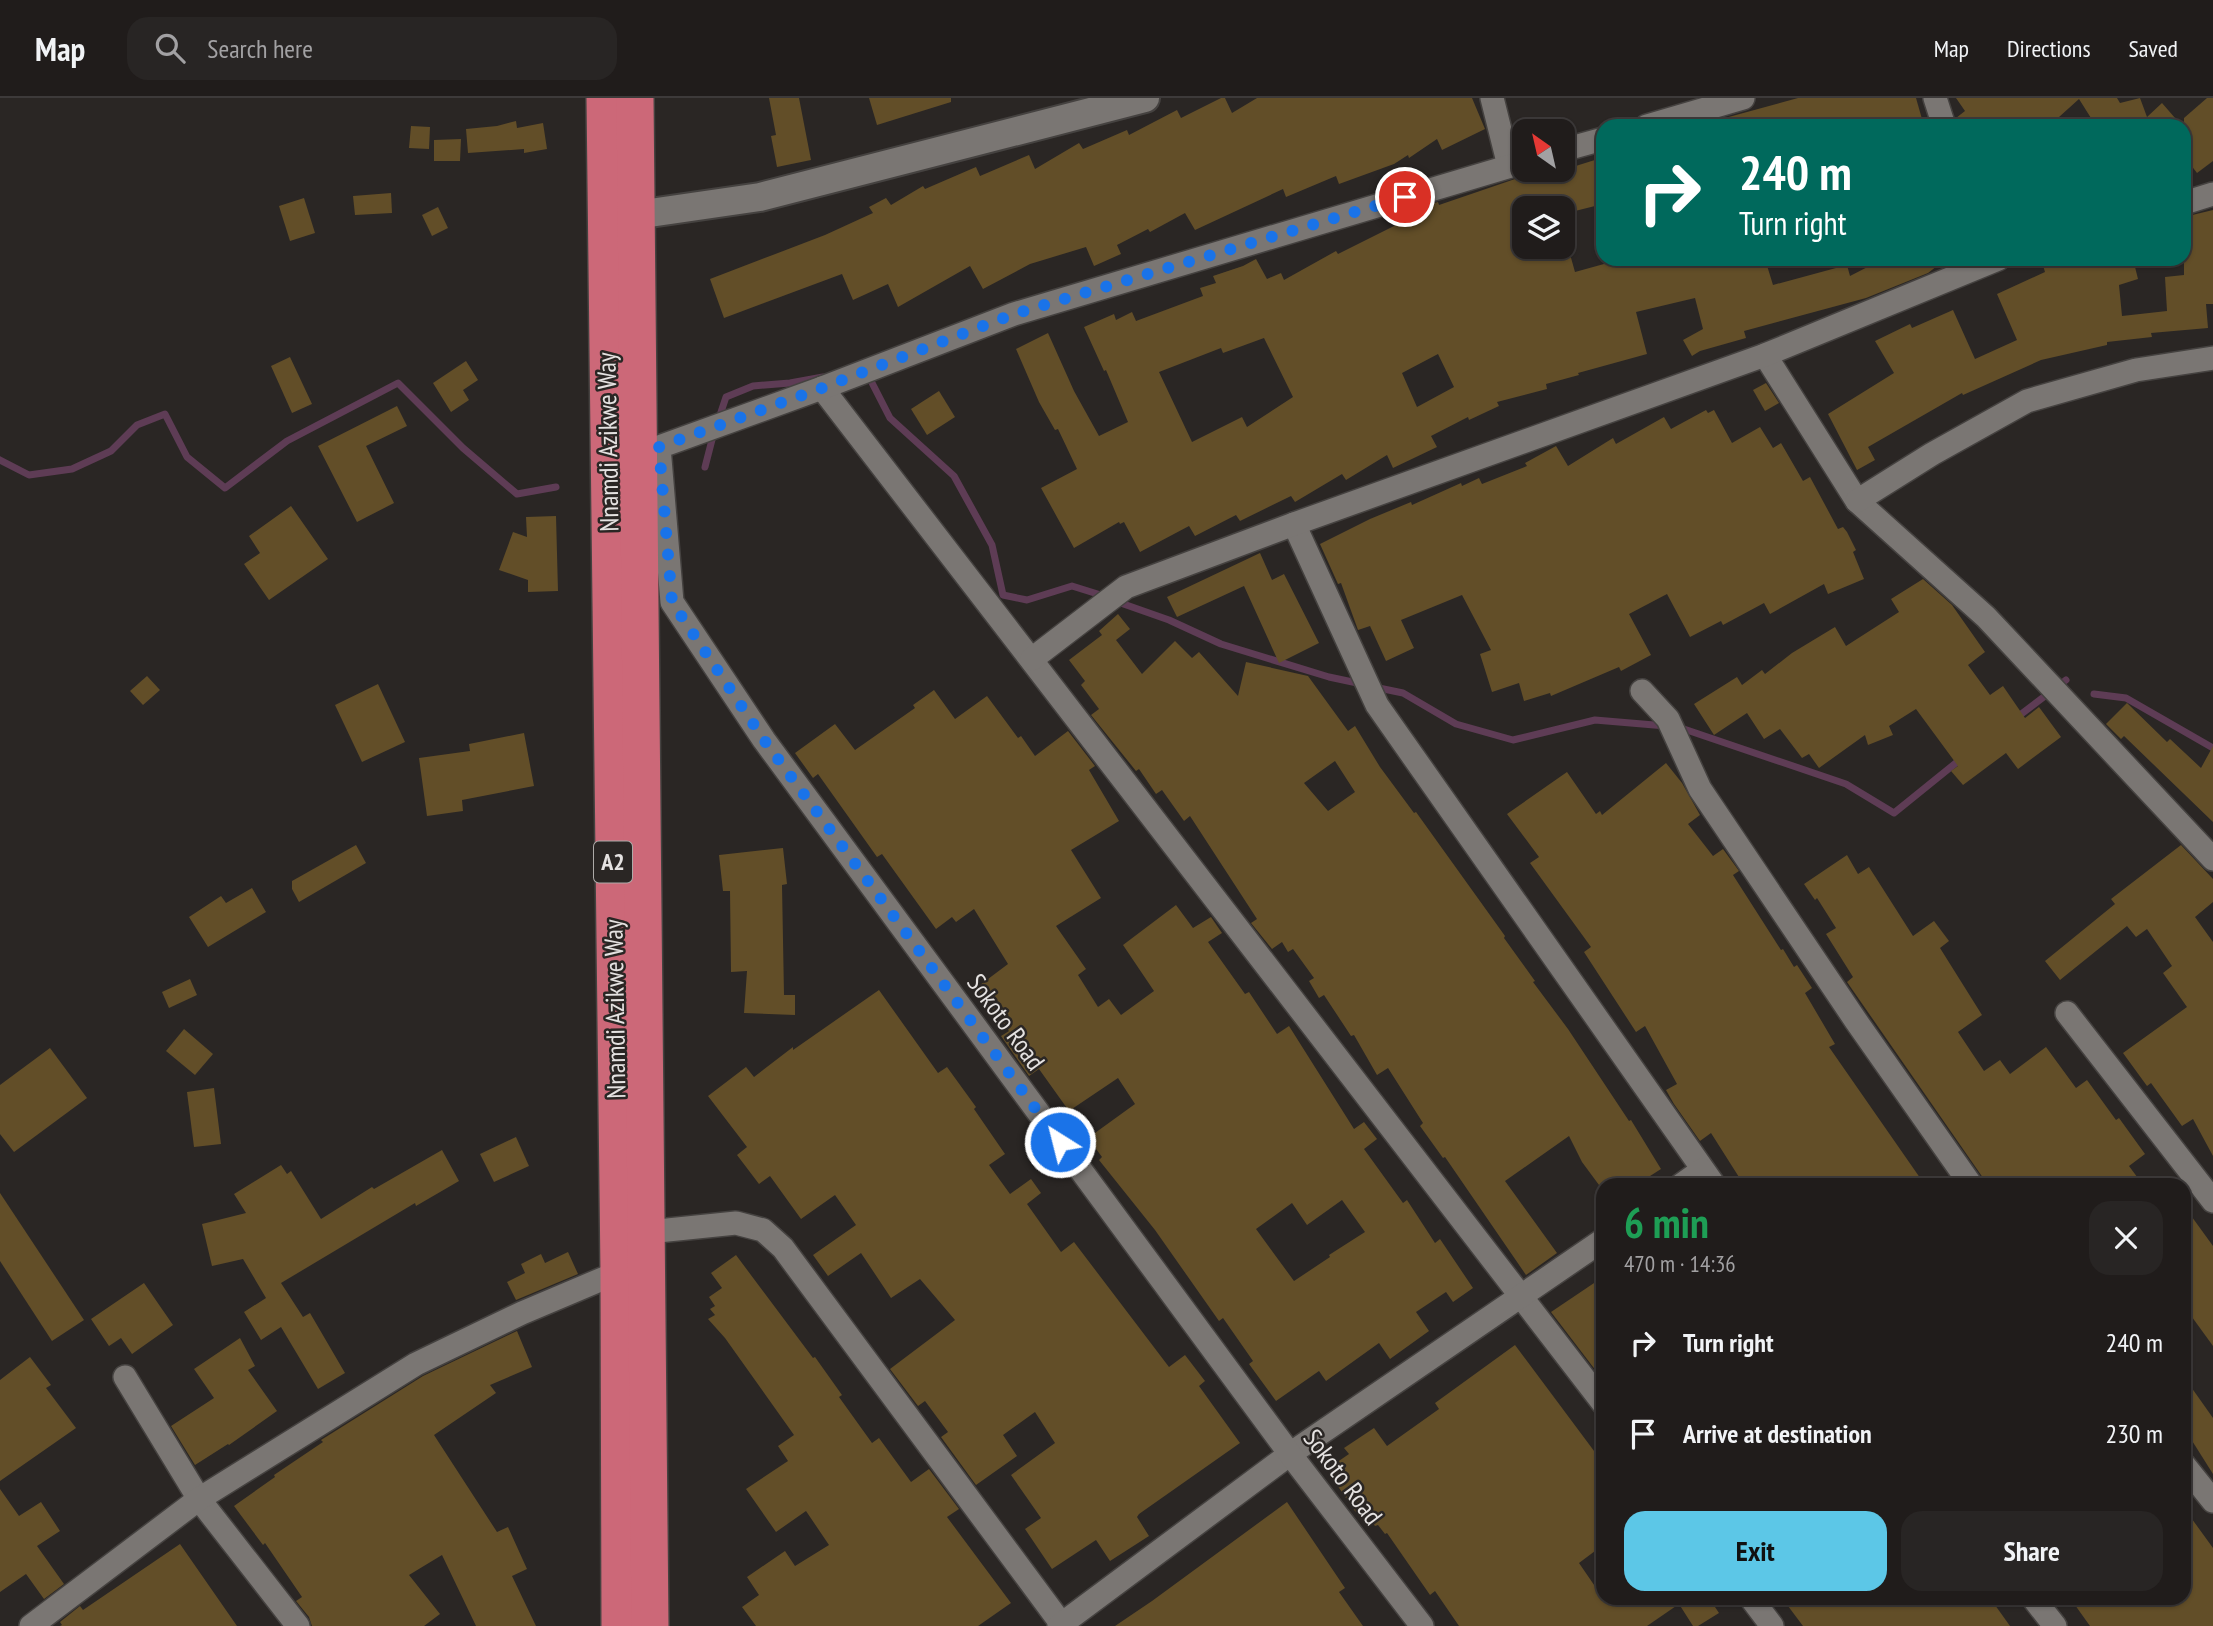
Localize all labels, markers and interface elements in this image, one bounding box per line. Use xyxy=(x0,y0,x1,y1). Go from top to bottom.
search box xyxy=(127,17,617,80)
text: Map xyxy=(35,27,85,70)
icon: search xyxy=(151,29,189,67)
text: Search here xyxy=(207,32,313,65)
text: Map xyxy=(1934,33,1969,64)
text: Directions xyxy=(2007,33,2091,64)
text: Saved xyxy=(2129,33,2178,64)
north arrow xyxy=(1512,119,1575,182)
map controls xyxy=(1512,119,1575,259)
text: 240 m xyxy=(1739,140,1852,204)
icon: right xyxy=(1624,147,1715,238)
pin xyxy=(1375,167,1435,227)
icon: arrive xyxy=(1386,178,1424,216)
button: layers xyxy=(1512,196,1575,259)
text: Turn right xyxy=(1739,202,1847,244)
street label: Nnamdi Azikwe Way xyxy=(589,352,626,532)
road number: A2 xyxy=(594,842,632,882)
street label: Nnamdi Azikwe Way xyxy=(596,919,633,1099)
street label: Sokoto Road xyxy=(960,967,1053,1076)
position arrow xyxy=(1023,1105,1097,1179)
text: 6 min xyxy=(1624,1195,1709,1250)
button: close xyxy=(2089,1201,2163,1275)
text: 470 m · 14:36 xyxy=(1624,1249,1736,1278)
icon: right xyxy=(1624,1324,1662,1362)
text: Turn right xyxy=(1683,1326,1774,1359)
text: 240 m xyxy=(2105,1326,2163,1359)
icon: arrive xyxy=(1624,1415,1662,1453)
text: Arrive at destination xyxy=(1683,1417,1872,1450)
text: 230 m xyxy=(2105,1417,2163,1450)
street label: Sokoto Road xyxy=(1297,1422,1390,1531)
button: Exit xyxy=(1624,1511,1887,1591)
button: Share xyxy=(1901,1511,2163,1591)

